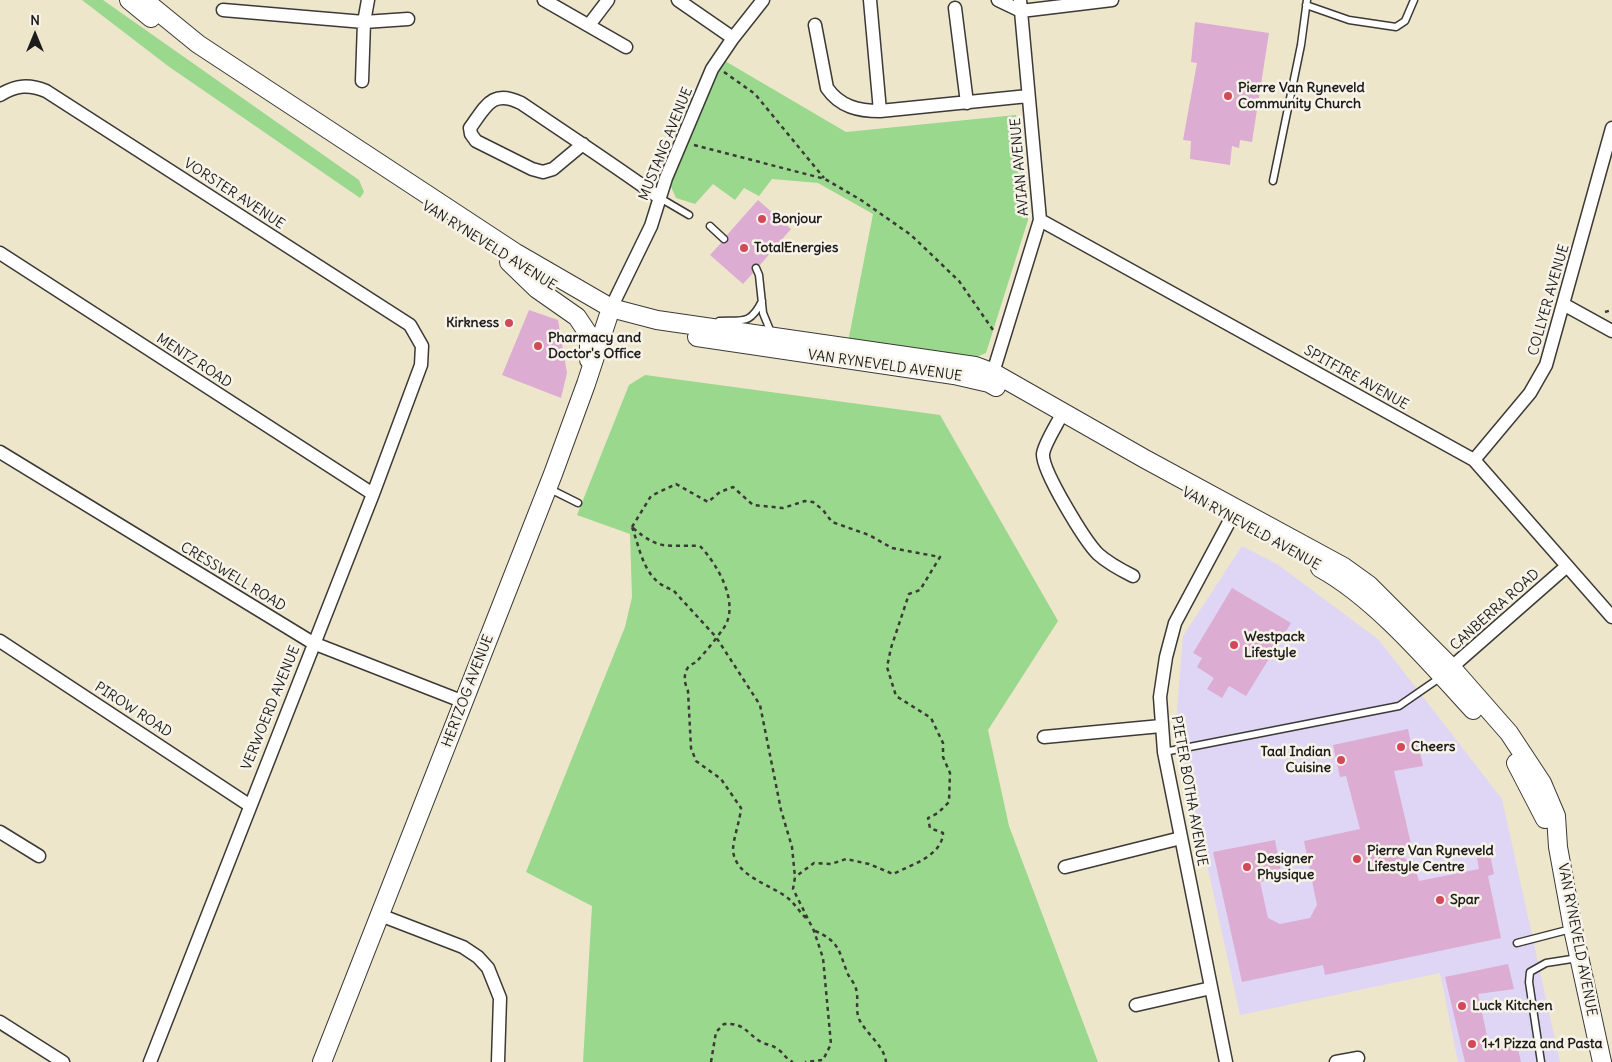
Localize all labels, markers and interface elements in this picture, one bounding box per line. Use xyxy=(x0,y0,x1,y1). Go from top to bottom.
north arrow xyxy=(10,10,60,60)
text: N xyxy=(30,11,40,29)
place label: Pierre Van Ryneveld Community Church xyxy=(1238,80,1365,112)
street label: MUSTANG AVENUE xyxy=(636,85,696,203)
marker: Pierre Van Ryneveld Community Church xyxy=(1222,90,1234,102)
street label: AVIAN AVENUE xyxy=(1007,117,1033,217)
street label: VORSTER AVENUE xyxy=(180,155,288,233)
street label: VAN RYNEVELD AVENUE xyxy=(419,198,559,294)
place label: Bonjour xyxy=(772,211,822,227)
marker: Bonjour xyxy=(756,213,768,225)
place label: TotalEnergies xyxy=(754,240,838,256)
marker: TotalEnergies xyxy=(738,242,750,254)
street label: COLLYER AVENUE xyxy=(1525,242,1573,358)
place label: Kirkness xyxy=(446,315,499,331)
marker: Kirkness xyxy=(503,317,515,329)
street label: MENTZ ROAD xyxy=(153,330,235,392)
place label: Pharmacy and Doctor's Office xyxy=(548,330,641,362)
marker: Pharmacy and Doctor's Office xyxy=(532,340,544,352)
street label: SPITFIRE AVENUE xyxy=(1301,342,1411,414)
street label: VAN RYNEVELD AVENUE xyxy=(807,347,963,385)
street label: VAN RYNEVELD AVENUE xyxy=(1179,484,1323,574)
street label: CRESSWELL ROAD xyxy=(177,539,289,615)
street label: CANBERRA ROAD xyxy=(1447,566,1543,654)
place label: Westpack Lifestyle xyxy=(1244,629,1305,662)
street label: HERTZOG AVENUE xyxy=(439,632,497,750)
marker: Westpack Lifestyle xyxy=(1228,639,1240,651)
street label: VERWOERD AVENUE xyxy=(238,643,304,773)
street label: PIROW ROAD xyxy=(91,679,175,741)
street label: PIETER BOTHA AVENUE xyxy=(1167,714,1211,868)
place label: Cheers xyxy=(1411,739,1455,755)
marker: Cheers xyxy=(1395,741,1407,753)
place label: Taal Indian Cuisine xyxy=(1261,744,1331,776)
marker: Taal Indian Cuisine xyxy=(1335,754,1347,766)
place label: Pierre Van Ryneveld Lifestyle Centre xyxy=(1367,843,1494,876)
place label: Designer Physique xyxy=(1257,851,1314,884)
marker: Pierre Van Ryneveld Lifestyle Centre xyxy=(1351,853,1363,865)
marker: Designer Physique xyxy=(1241,861,1253,873)
street label: VAN RYNEVELD AVENUE xyxy=(1554,862,1600,1018)
place label: Spar xyxy=(1450,892,1479,908)
marker: Spar xyxy=(1434,894,1446,906)
place label: Luck Kitchen xyxy=(1472,998,1553,1014)
marker: Luck Kitchen xyxy=(1456,1000,1468,1012)
place label: 1+1 Pizza and Pasta xyxy=(1482,1036,1602,1052)
marker: 1+1 Pizza and Pasta xyxy=(1466,1038,1478,1050)

